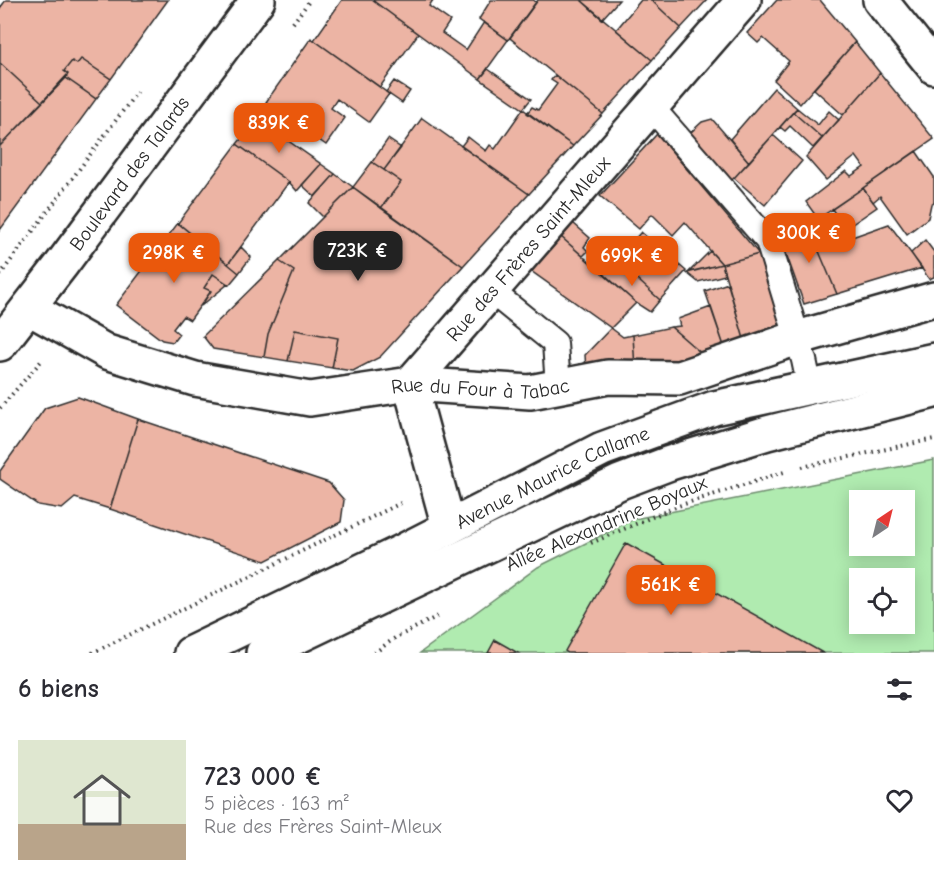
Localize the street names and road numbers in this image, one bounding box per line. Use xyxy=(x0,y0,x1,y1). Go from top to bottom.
street label: Boulevard des Talards xyxy=(65,92,194,255)
street label: Rue des Frères Saint-Mleux xyxy=(442,151,615,346)
street label: Rue du Four à Tabac xyxy=(390,373,572,404)
street label: Avenue Maurice Callame xyxy=(452,422,652,534)
street label: Allée Alexandrine Boyaux xyxy=(502,470,711,576)

